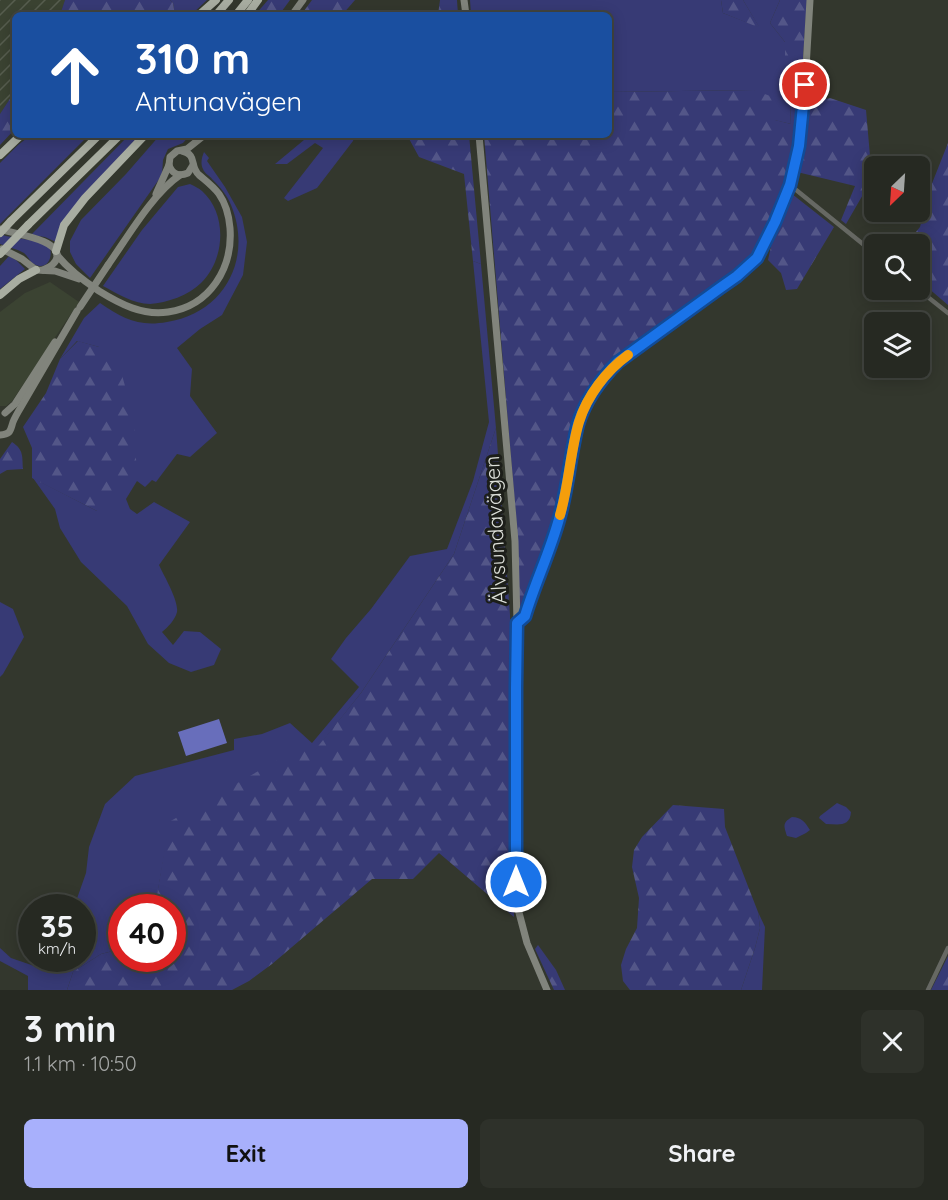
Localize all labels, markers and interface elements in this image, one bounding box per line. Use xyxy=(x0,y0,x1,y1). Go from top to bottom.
text: 310 m xyxy=(135,32,250,85)
icon: ahead xyxy=(36,36,114,114)
pin xyxy=(779,59,830,110)
icon: arrive xyxy=(788,68,821,101)
text: Antunavägen xyxy=(135,84,302,118)
north arrow xyxy=(864,156,930,222)
map controls xyxy=(864,156,930,378)
button: search xyxy=(864,234,930,300)
button: layers xyxy=(864,312,930,378)
street label: Älvsundavägen xyxy=(478,455,512,605)
position arrow xyxy=(484,850,548,914)
speed limit sign: 40 xyxy=(108,894,186,972)
text: 35 xyxy=(40,907,74,945)
text: km/h xyxy=(38,939,76,958)
text: 3 min xyxy=(24,1006,117,1051)
button: close xyxy=(861,1010,924,1073)
text: 1.1 km · 10:50 xyxy=(24,1051,137,1076)
button: Exit xyxy=(24,1119,468,1188)
button: Share xyxy=(480,1119,924,1188)

